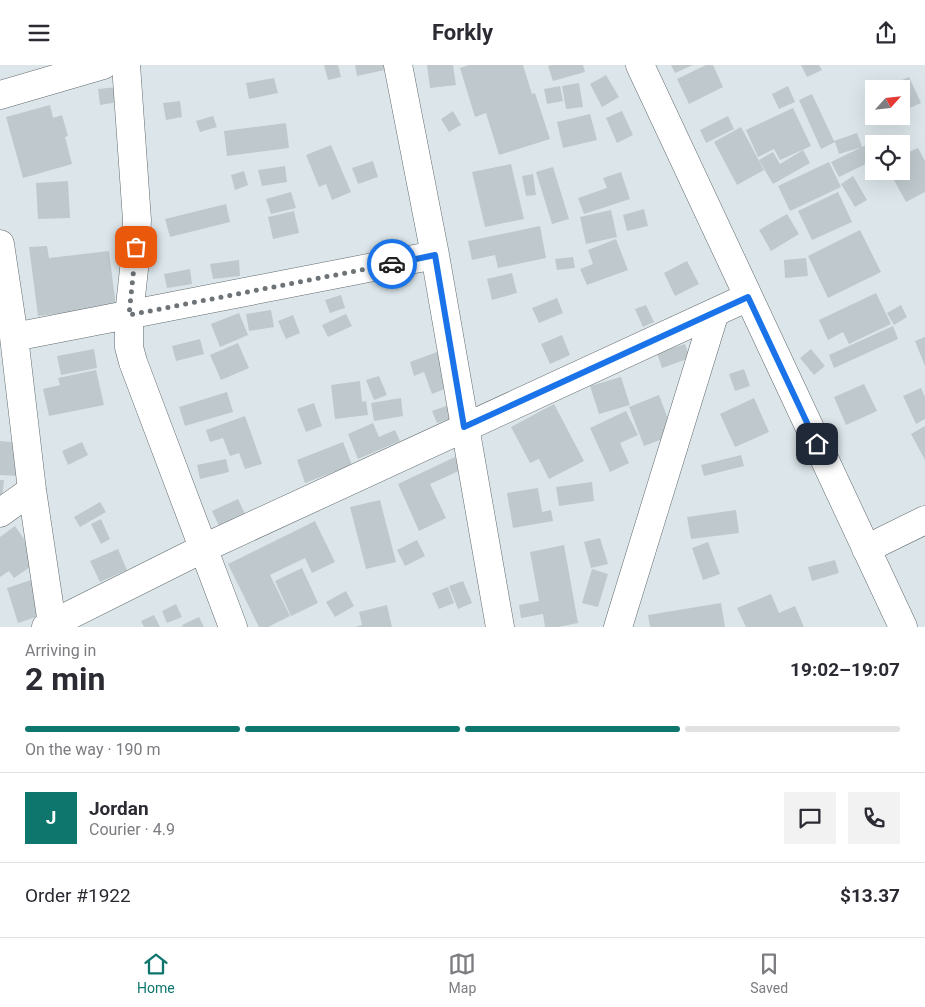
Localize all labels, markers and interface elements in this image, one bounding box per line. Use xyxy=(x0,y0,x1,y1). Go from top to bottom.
icon: menu xyxy=(25,19,53,47)
icon: share xyxy=(872,19,900,47)
text: Forkly xyxy=(432,20,493,45)
north arrow xyxy=(865,80,910,125)
map controls xyxy=(865,80,910,180)
button: locate xyxy=(865,135,910,180)
pin xyxy=(115,226,157,268)
icon: bag xyxy=(122,233,150,261)
courier xyxy=(367,239,417,289)
icon: car xyxy=(378,250,406,278)
pin xyxy=(796,423,838,465)
icon: home xyxy=(803,430,831,458)
text: Arriving in xyxy=(25,641,96,660)
text: 19:02–19:07 xyxy=(790,658,900,681)
text: 2 min xyxy=(25,660,105,698)
text: On the way · 190 m xyxy=(25,740,161,759)
button: chat xyxy=(784,792,836,844)
button: phone xyxy=(848,792,900,844)
text: Jordan xyxy=(89,797,149,820)
text: J xyxy=(46,806,56,829)
text: Courier · 4.9 xyxy=(89,820,175,839)
text: Order #1922 xyxy=(25,884,131,907)
text: $13.37 xyxy=(840,884,900,907)
tab: Home xyxy=(137,950,175,996)
tab: Map xyxy=(448,950,476,996)
tab: Saved xyxy=(750,950,788,996)

